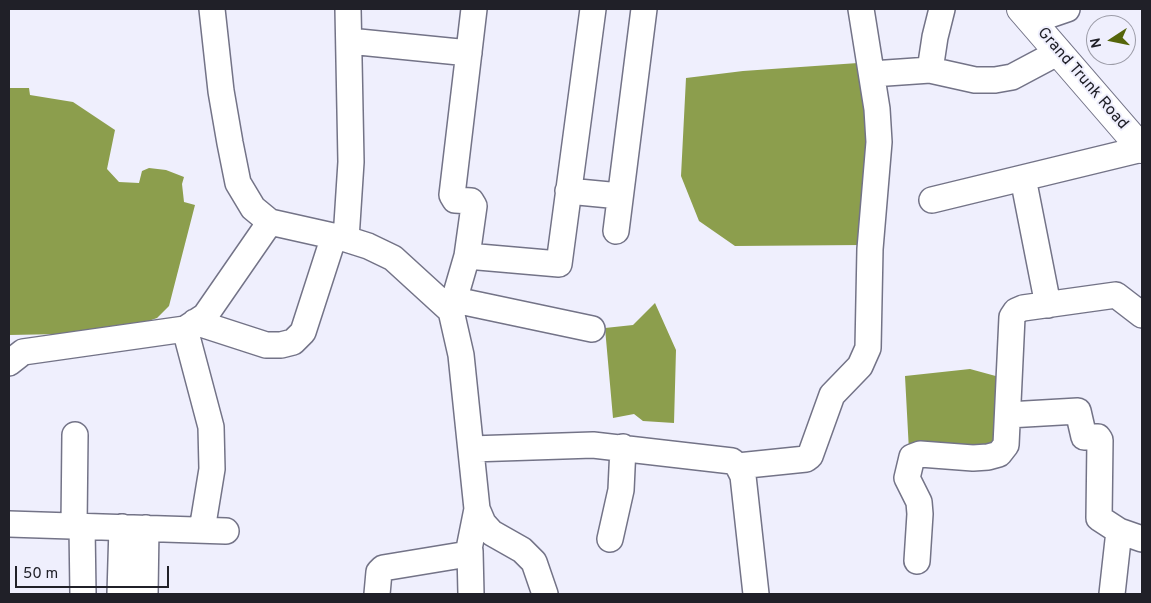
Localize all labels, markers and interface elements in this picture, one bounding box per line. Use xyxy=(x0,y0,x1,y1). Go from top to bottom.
north arrow xyxy=(1086,15,1136,65)
street label: Grand Trunk Road xyxy=(1032,24,1132,134)
text: N xyxy=(1087,36,1106,49)
scale bar xyxy=(18,556,171,588)
text: 50 m xyxy=(23,565,58,584)

